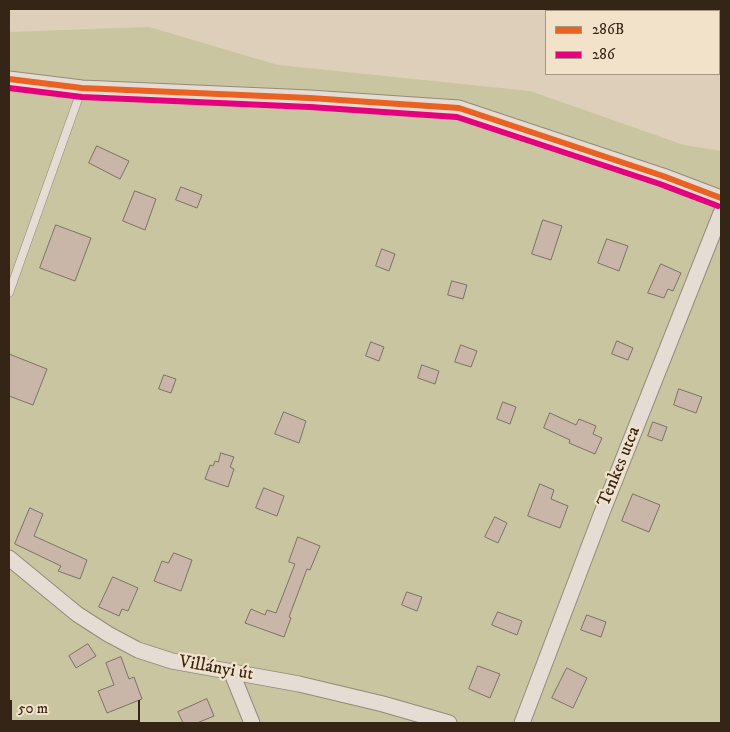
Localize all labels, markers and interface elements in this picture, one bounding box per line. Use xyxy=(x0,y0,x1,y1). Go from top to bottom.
legend xyxy=(545,10,720,75)
text: 286B xyxy=(592,20,624,39)
text: 286 xyxy=(592,45,615,64)
street label: Tenkes utca xyxy=(594,424,646,510)
street label: Villányi út xyxy=(177,652,255,686)
scale bar xyxy=(12,690,142,722)
text: 50 m xyxy=(18,699,48,718)

